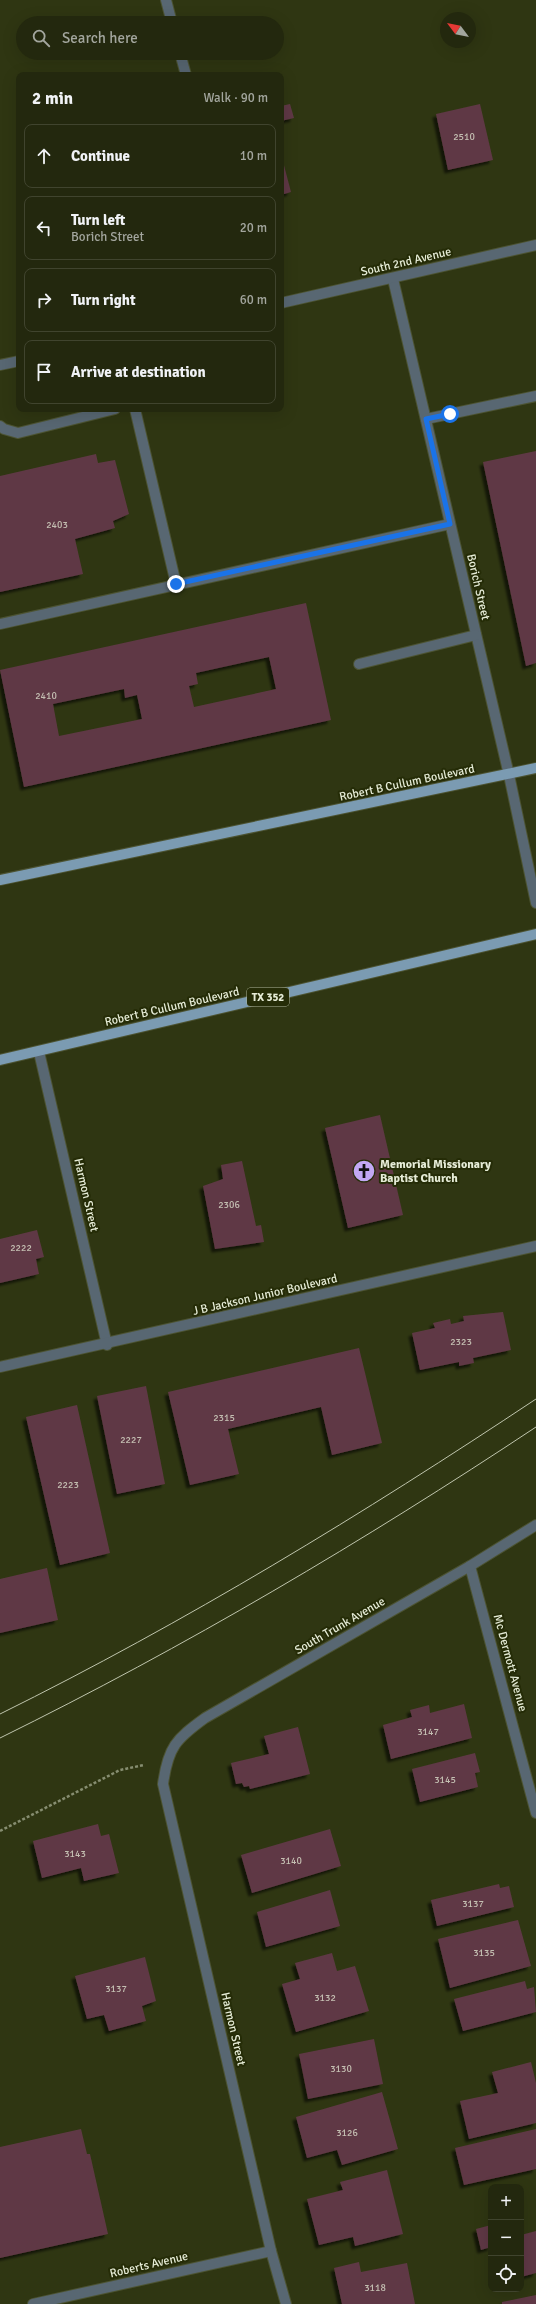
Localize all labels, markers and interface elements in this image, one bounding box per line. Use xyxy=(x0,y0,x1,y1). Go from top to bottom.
north arrow xyxy=(440,12,476,48)
search box xyxy=(16,16,284,60)
icon: search xyxy=(30,27,52,49)
text: Search here xyxy=(62,29,138,47)
text: 2 min xyxy=(32,88,73,109)
text: Walk · 90 m xyxy=(204,90,268,106)
house number: 2510 xyxy=(453,131,475,143)
icon: ahead xyxy=(33,145,55,167)
text: Continue xyxy=(71,147,130,165)
text: 10 m xyxy=(240,148,267,164)
text: Turn left xyxy=(71,211,125,229)
icon: left xyxy=(33,217,55,239)
text: 20 m xyxy=(240,220,267,236)
text: Borich Street xyxy=(71,229,144,245)
street label: South 2nd Avenue xyxy=(359,244,453,280)
icon: right xyxy=(33,289,55,311)
text: Turn right xyxy=(71,291,136,309)
text: 60 m xyxy=(240,292,267,308)
icon: arrive xyxy=(33,361,55,383)
text: Arrive at destination xyxy=(71,363,206,381)
route start xyxy=(441,405,459,423)
house number: 2403 xyxy=(46,519,68,531)
street label: Borich Street xyxy=(463,552,493,622)
route end xyxy=(167,575,185,593)
house number: 2410 xyxy=(35,690,57,702)
street label: Robert B Cullum Boulevard xyxy=(338,761,476,805)
street label: Robert B Cullum Boulevard xyxy=(103,984,241,1030)
road number: TX 352 xyxy=(247,988,289,1006)
street label: Harmon Street xyxy=(70,1157,102,1233)
place label: Memorial Missionary Baptist Church xyxy=(380,1157,491,1186)
church icon: Memorial Missionary Baptist Church xyxy=(351,1158,377,1184)
house number: 2306 xyxy=(218,1199,240,1211)
house number: 2222 xyxy=(10,1242,32,1254)
street label: J B Jackson Junior Boulevard xyxy=(191,1271,339,1319)
house number: 2323 xyxy=(450,1336,472,1348)
house number: 2315 xyxy=(213,1412,235,1424)
house number: 2227 xyxy=(120,1434,142,1446)
house number: 2223 xyxy=(57,1479,79,1491)
street label: South Trunk Avenue xyxy=(292,1594,388,1658)
street label: Mc Dermott Avenue xyxy=(490,1613,530,1713)
house number: 3147 xyxy=(417,1726,439,1738)
house number: 3145 xyxy=(434,1774,456,1786)
house number: 3143 xyxy=(64,1848,86,1860)
house number: 3140 xyxy=(280,1855,302,1867)
house number: 3137 xyxy=(462,1898,484,1910)
house number: 3135 xyxy=(473,1947,495,1959)
house number: 3137 xyxy=(105,1983,127,1995)
street label: Harmon Street xyxy=(217,1991,249,2067)
house number: 3132 xyxy=(314,1992,336,2004)
house number: 3130 xyxy=(330,2063,352,2075)
house number: 3126 xyxy=(336,2127,358,2139)
map controls xyxy=(488,2184,524,2292)
button: + xyxy=(488,2184,524,2220)
button: − xyxy=(488,2220,524,2256)
street label: Roberts Avenue xyxy=(108,2249,190,2281)
button: locate xyxy=(488,2256,524,2292)
house number: 3118 xyxy=(364,2282,386,2294)

